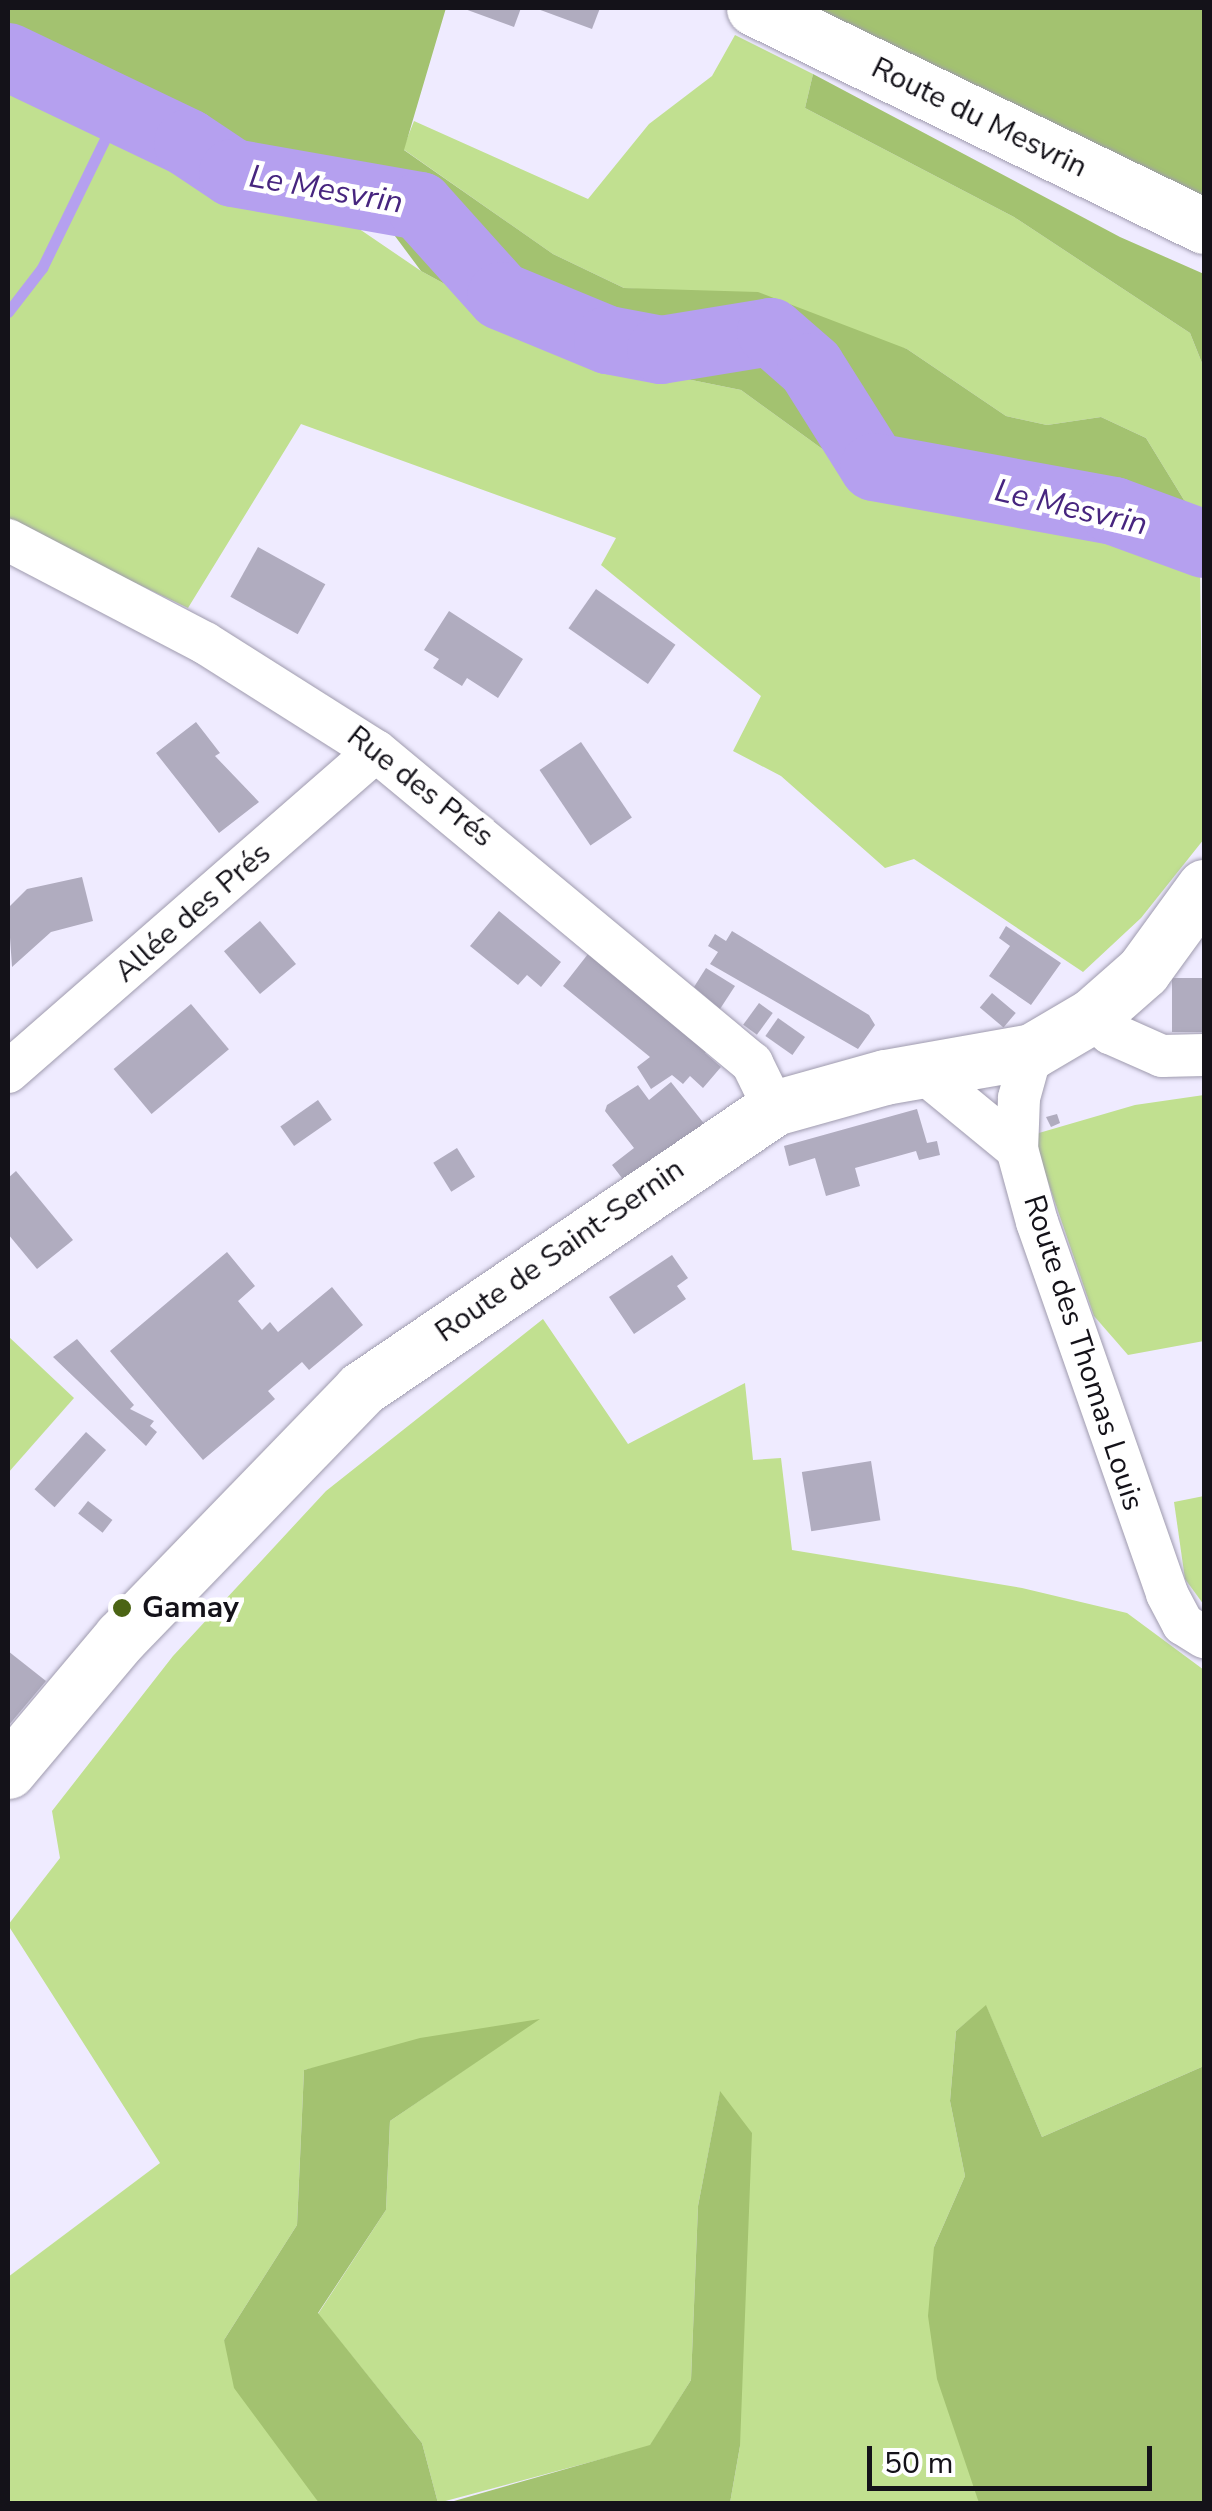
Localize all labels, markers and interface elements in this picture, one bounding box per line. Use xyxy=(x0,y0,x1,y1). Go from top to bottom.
street label: Route du Mesvrin xyxy=(865,50,1093,186)
water label: Le Mesvrin xyxy=(246,158,406,222)
water label: Le Mesvrin xyxy=(991,472,1151,544)
street label: Rue des Prés xyxy=(340,719,500,855)
street label: Allée des Prés xyxy=(108,836,278,990)
street label: Route de Saint-Sernin xyxy=(429,1152,691,1350)
street label: Route des Thomas Louis xyxy=(1015,1191,1151,1515)
place label: Gamay xyxy=(142,1590,239,1626)
marker: Gamay xyxy=(111,1597,133,1619)
scale bar xyxy=(872,2426,1157,2488)
text: 50 m xyxy=(884,2443,953,2484)

